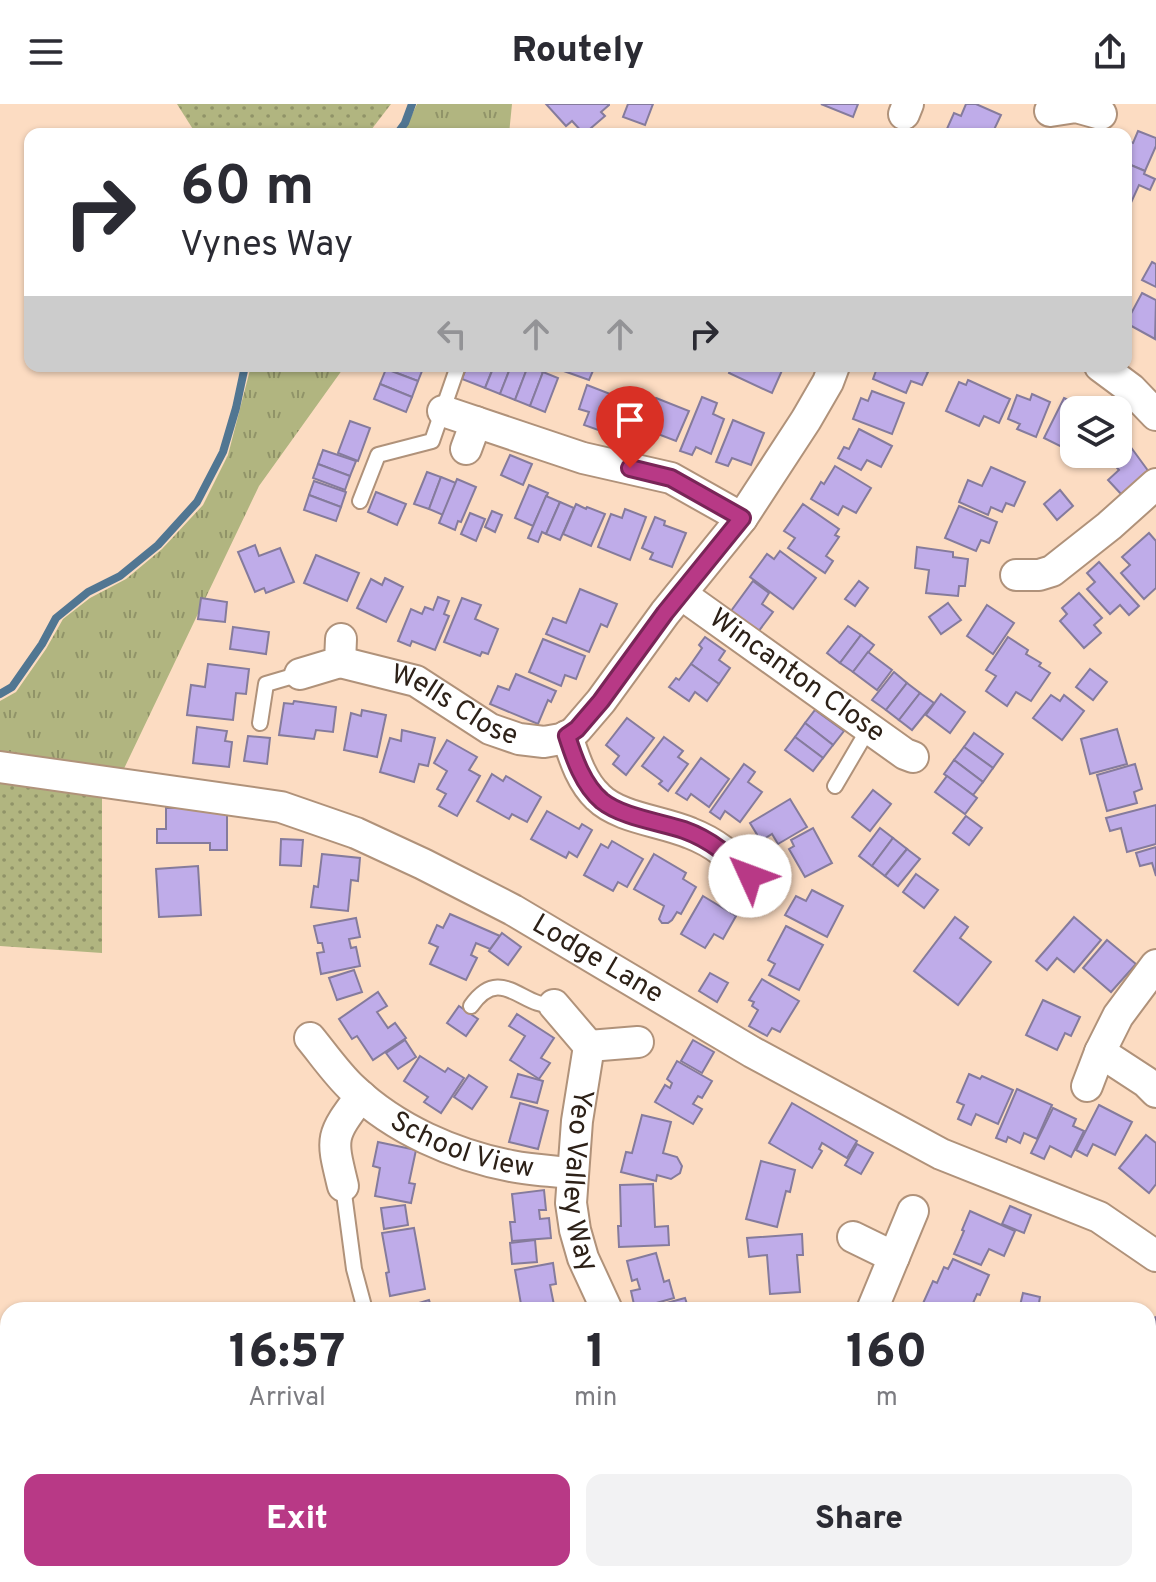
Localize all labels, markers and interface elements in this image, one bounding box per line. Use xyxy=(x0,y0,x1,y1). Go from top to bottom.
text: Routely xyxy=(512,29,644,75)
icon: menu xyxy=(24,30,68,74)
icon: share xyxy=(1088,30,1132,74)
text: 60 m xyxy=(180,154,314,224)
icon: right xyxy=(48,160,152,264)
text: Vynes Way xyxy=(180,223,353,269)
icon: left xyxy=(430,312,474,356)
icon: ahead xyxy=(514,312,558,356)
icon: ahead xyxy=(598,312,642,356)
icon: right xyxy=(682,312,726,356)
pin xyxy=(596,386,664,468)
map controls xyxy=(1060,396,1132,468)
button: layers xyxy=(1060,396,1132,468)
icon: arrive xyxy=(608,398,652,442)
street label: Wincanton Close xyxy=(701,601,892,752)
street label: Wells Close xyxy=(387,657,522,755)
position arrow xyxy=(708,834,792,918)
street label: Lodge Lane xyxy=(525,907,669,1013)
street label: Yeo Valley Way xyxy=(553,1086,605,1278)
street label: School View xyxy=(383,1104,536,1187)
text: 16:57 xyxy=(229,1324,345,1384)
text: 1 xyxy=(586,1324,606,1384)
text: 160 xyxy=(846,1324,927,1384)
text: Arrival xyxy=(248,1382,326,1415)
text: min xyxy=(574,1382,617,1415)
text: m xyxy=(876,1382,898,1415)
button: Exit xyxy=(24,1474,570,1566)
button: Share xyxy=(586,1474,1132,1566)

